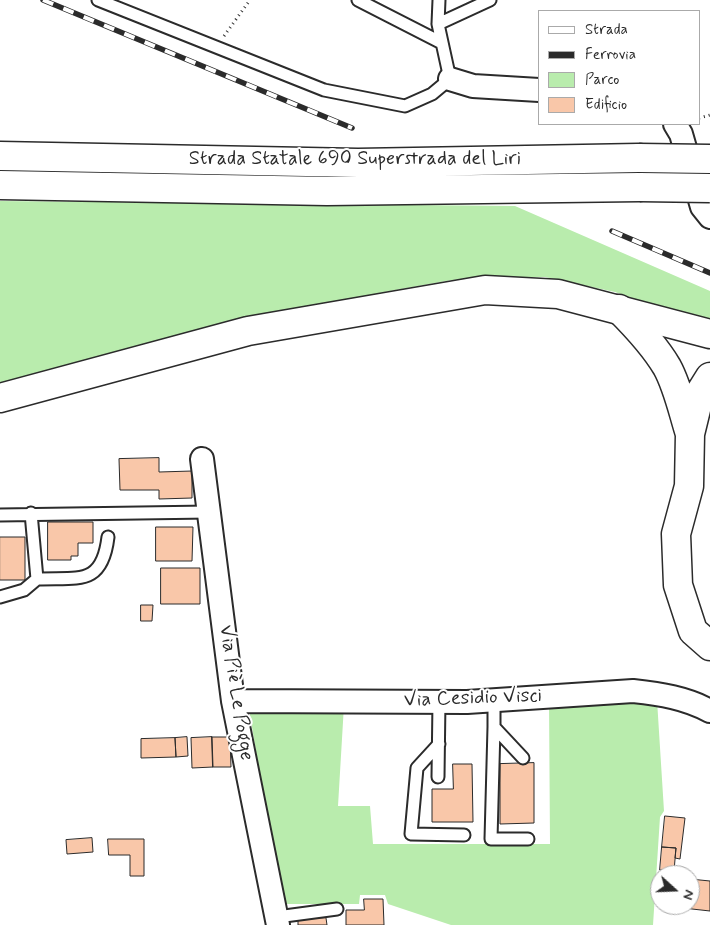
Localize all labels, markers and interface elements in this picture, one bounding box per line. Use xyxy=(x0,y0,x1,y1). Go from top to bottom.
legend xyxy=(538,10,700,125)
text: Strada xyxy=(585,20,628,40)
text: Ferrovia xyxy=(585,45,636,65)
text: Parco xyxy=(585,70,619,90)
text: Edificio xyxy=(585,95,627,115)
street label: Strada Statale 690 Superstrada del Liri xyxy=(189,148,521,172)
street label: Via Piè Le Pogge xyxy=(212,624,258,762)
street label: Via Cesidio Visci xyxy=(404,685,542,713)
north arrow xyxy=(650,865,700,915)
text: N xyxy=(678,887,698,902)

